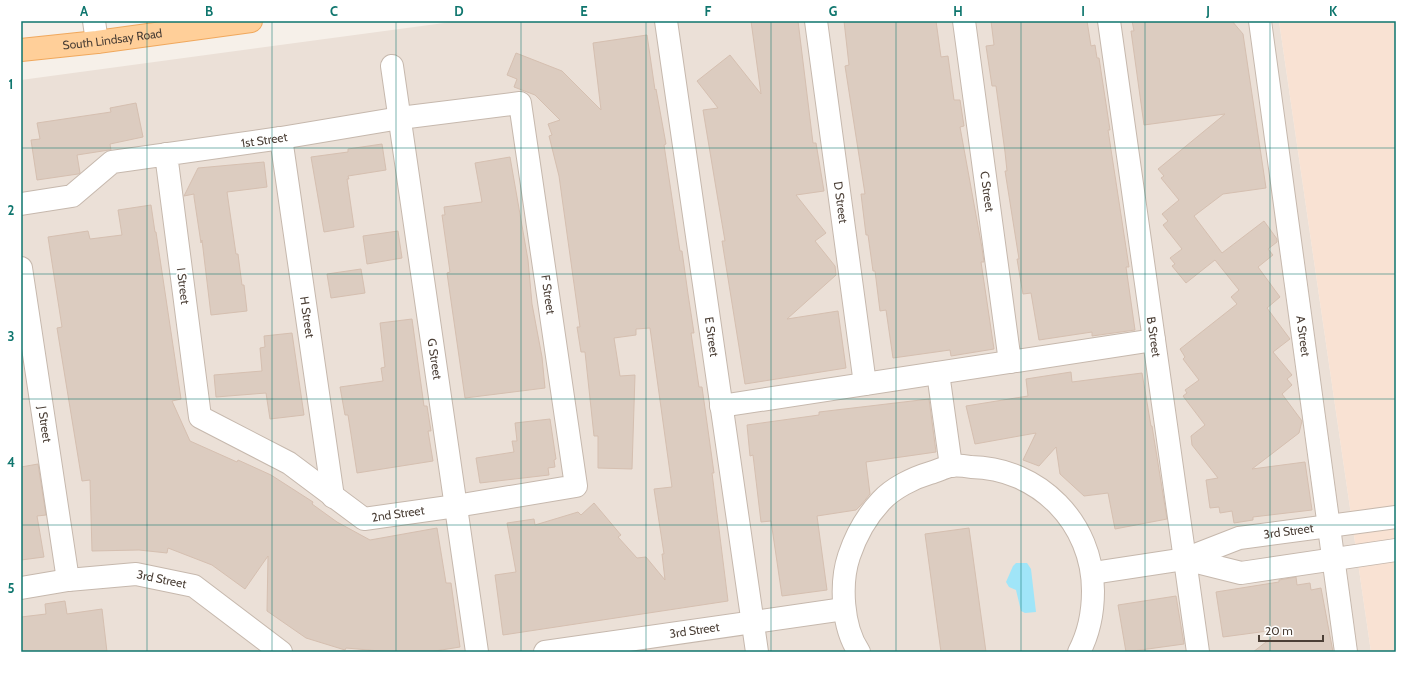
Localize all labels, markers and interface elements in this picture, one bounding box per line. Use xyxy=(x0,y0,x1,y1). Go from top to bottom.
text: A xyxy=(80,3,89,19)
text: B xyxy=(205,3,213,19)
text: C xyxy=(330,3,338,19)
text: D xyxy=(454,3,464,19)
text: E xyxy=(580,3,588,19)
text: F xyxy=(705,3,712,19)
text: G xyxy=(829,3,838,19)
text: H xyxy=(953,3,963,19)
text: I xyxy=(1081,3,1085,19)
text: J xyxy=(1205,3,1210,19)
text: K xyxy=(1329,3,1338,19)
street label: South Lindsay Road xyxy=(62,25,163,53)
text: 1 xyxy=(9,76,13,92)
street label: 1st Street xyxy=(240,129,289,151)
street label: C Street xyxy=(977,170,998,213)
street label: D Street xyxy=(831,180,851,224)
text: 2 xyxy=(8,202,15,218)
street label: I Street xyxy=(174,267,193,305)
street label: F Street xyxy=(538,274,559,315)
street label: H Street xyxy=(297,295,318,339)
street label: A Street xyxy=(1293,315,1314,357)
street label: E Street xyxy=(702,316,722,358)
street label: B Street xyxy=(1144,316,1164,358)
text: 3 xyxy=(7,328,15,344)
street label: G Street xyxy=(425,337,445,381)
street label: J Street xyxy=(35,404,55,443)
text: 4 xyxy=(7,454,15,470)
street label: 2nd Street xyxy=(371,502,425,525)
street label: 3rd Street xyxy=(1263,520,1314,542)
street label: 3rd Street xyxy=(135,566,188,591)
text: 5 xyxy=(8,580,15,596)
scale bar xyxy=(1259,617,1323,643)
street label: 3rd Street xyxy=(668,619,720,641)
text: 20 m xyxy=(1265,623,1293,638)

